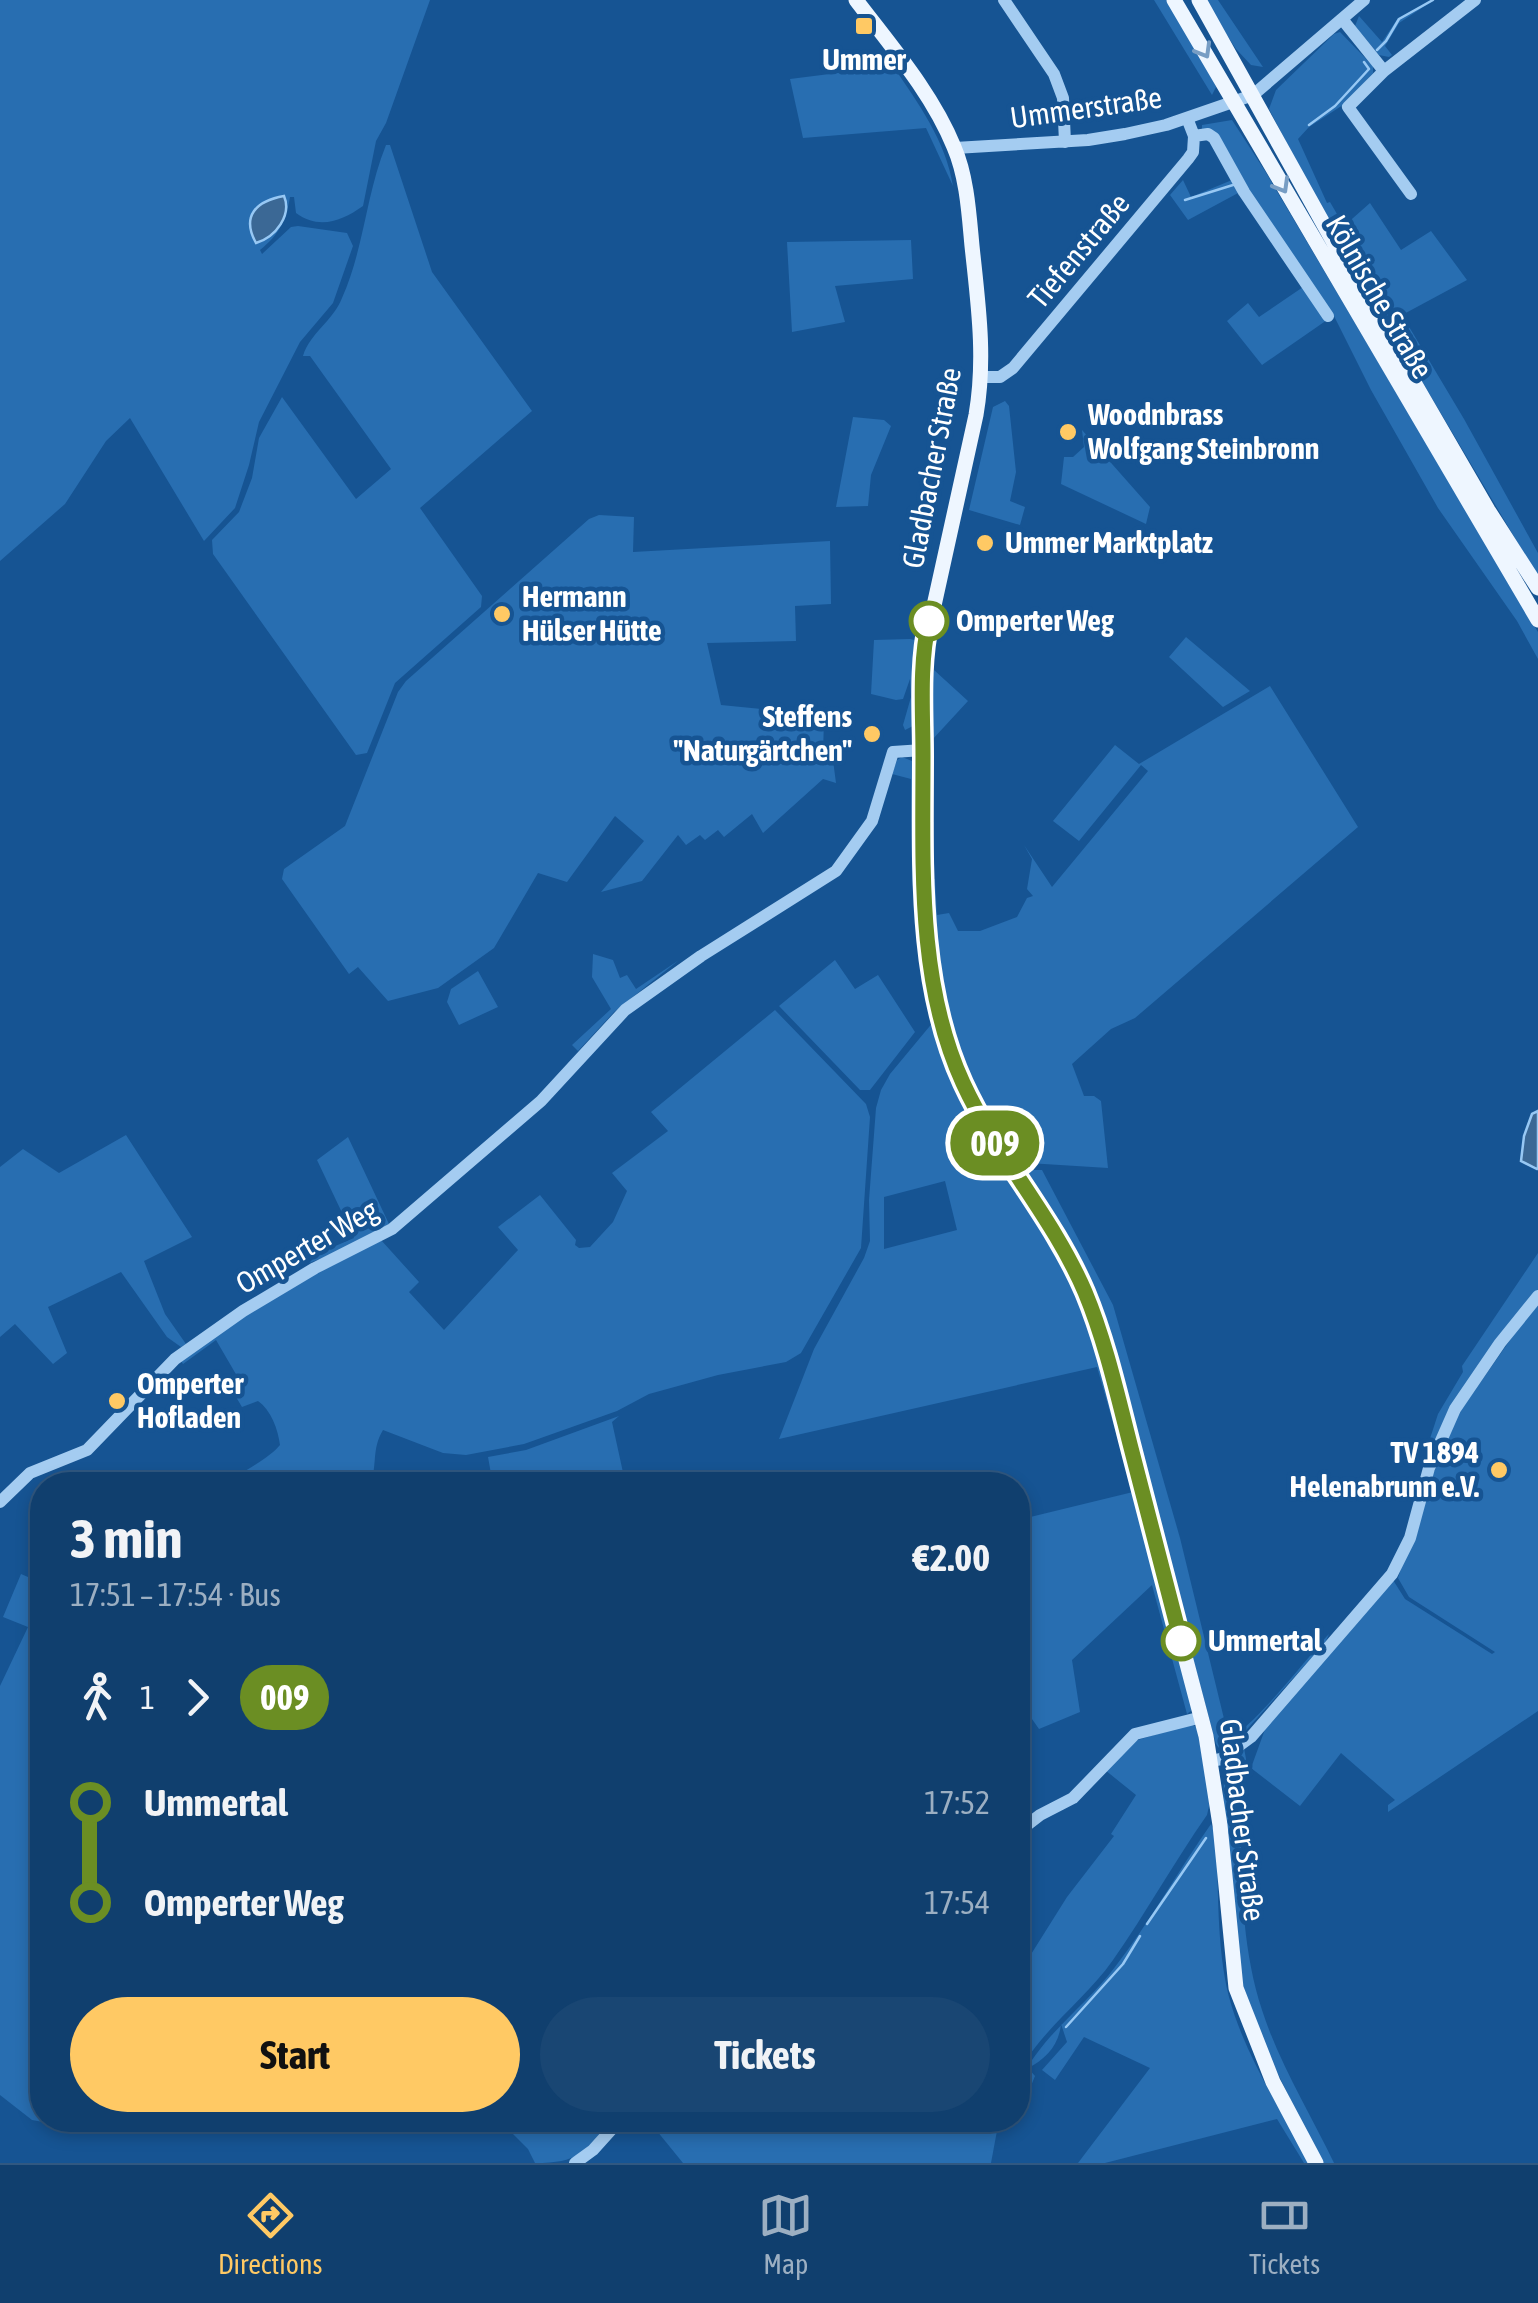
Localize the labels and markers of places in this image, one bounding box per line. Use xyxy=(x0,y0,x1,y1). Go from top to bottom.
marker: Ummer xyxy=(853,15,875,37)
place label: Ummer xyxy=(822,42,907,76)
place label: Woodnbrass Wolfgang Steinbronn xyxy=(1087,397,1319,465)
marker: Woodnbrass Wolfgang Steinbronn xyxy=(1057,421,1079,443)
place label: Ummer Marktplatz xyxy=(1005,525,1213,559)
marker: Ummer Marktplatz xyxy=(974,532,996,554)
place label: Hermann Hülser Hütte xyxy=(522,579,662,647)
marker: Omperter Weg xyxy=(910,602,948,640)
marker: Hermann Hülser Hütte xyxy=(491,603,513,625)
place label: Omperter Weg xyxy=(956,603,1114,637)
place label: Steffens "Naturgärtchen" xyxy=(673,699,852,767)
marker: Steffens "Naturgärtchen" xyxy=(861,723,883,745)
place label: Omperter Hofladen xyxy=(137,1366,244,1434)
marker: Omperter Hofladen xyxy=(106,1390,128,1412)
place label: TV 1894 Helenabrunn e.V. xyxy=(1290,1435,1479,1503)
marker: TV 1894 Helenabrunn e.V. xyxy=(1488,1459,1510,1481)
marker: Ummertal xyxy=(1162,1622,1200,1660)
place label: Ummertal xyxy=(1208,1623,1323,1657)

